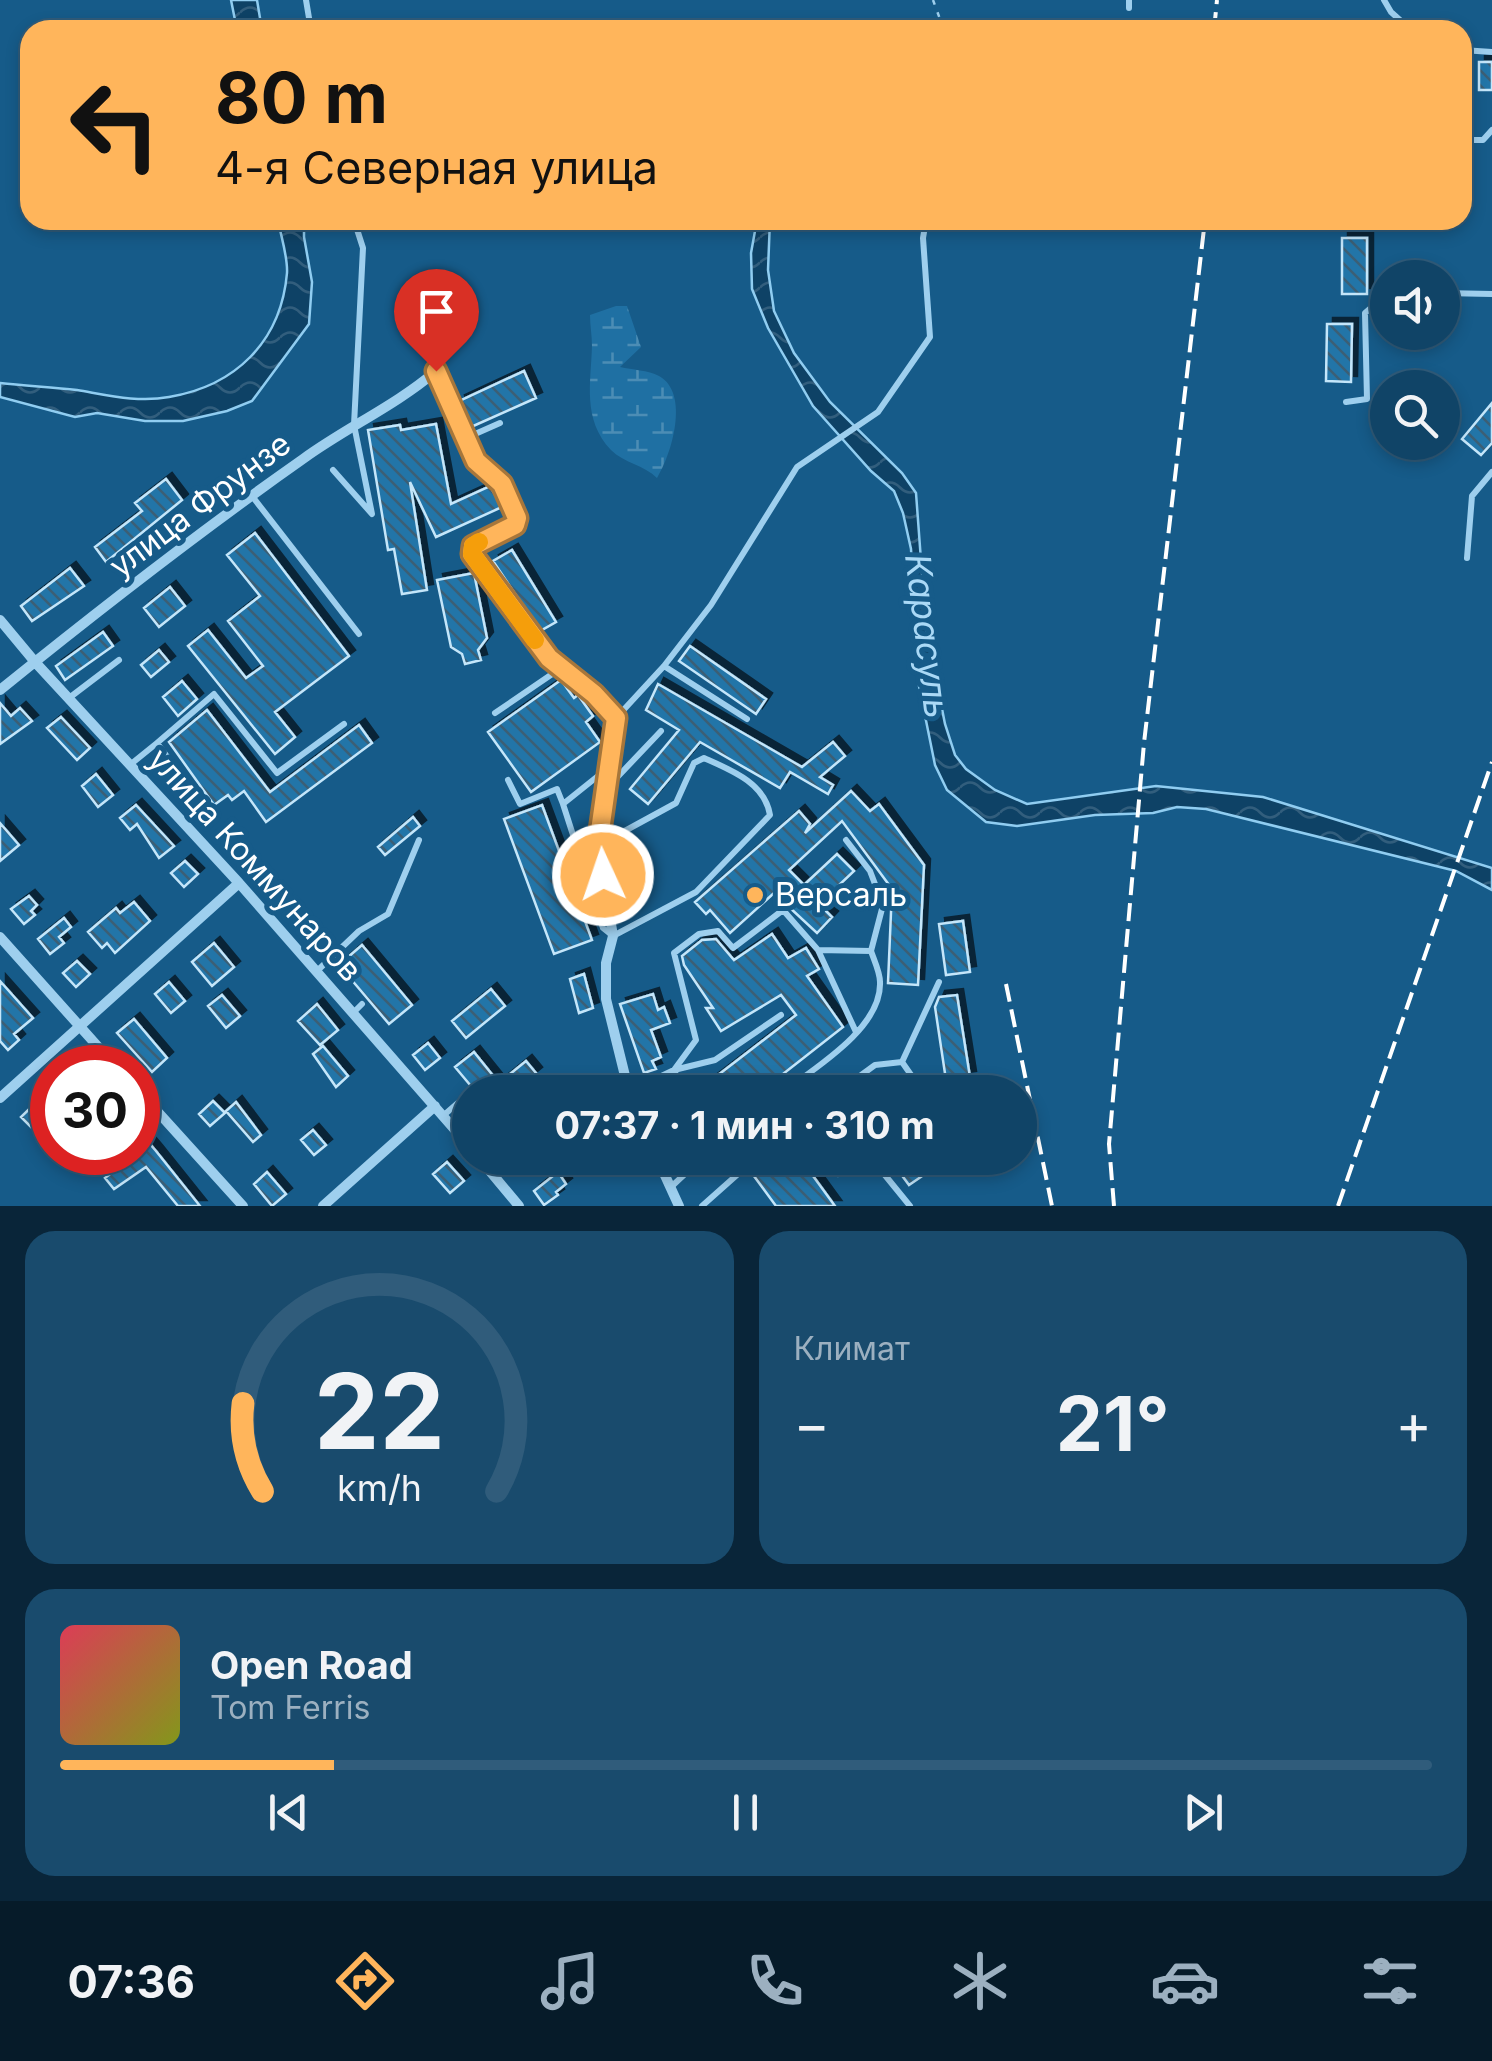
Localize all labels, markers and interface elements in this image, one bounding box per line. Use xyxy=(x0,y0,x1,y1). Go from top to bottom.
text: 80 m xyxy=(215,55,388,140)
icon: left xyxy=(50,60,180,190)
text: 4-я Северная улица xyxy=(215,140,658,195)
map controls xyxy=(1370,260,1460,460)
button: sound xyxy=(1370,260,1460,350)
pin xyxy=(394,269,479,372)
icon: arrive xyxy=(409,284,464,339)
button: search xyxy=(1370,370,1460,460)
street label: улица Фрунзе xyxy=(101,424,298,585)
water label: Карасуль xyxy=(897,551,959,721)
street label: улица Коммунаров xyxy=(140,740,370,989)
position arrow xyxy=(551,823,655,927)
place label: Версаль xyxy=(775,875,907,914)
marker: Версаль xyxy=(744,884,766,906)
speed limit sign: 30 xyxy=(30,1045,160,1175)
text: 07:37 · 1 мин · 310 m xyxy=(554,1102,935,1148)
text: Климат xyxy=(794,1329,910,1368)
text: 22 xyxy=(314,1348,445,1474)
text: 21° xyxy=(1056,1378,1170,1469)
text: − xyxy=(794,1391,830,1457)
text: + xyxy=(1396,1391,1432,1457)
text: km/h xyxy=(337,1466,422,1510)
text: Open Road xyxy=(210,1642,413,1688)
text: Tom Ferris xyxy=(210,1688,370,1727)
icon: previous xyxy=(261,1785,316,1840)
icon: pause xyxy=(718,1785,773,1840)
icon: next xyxy=(1176,1785,1231,1840)
icon: directions xyxy=(330,1946,400,2016)
icon: music xyxy=(535,1946,605,2016)
icon: phone xyxy=(740,1946,810,2016)
icon: climate xyxy=(945,1946,1015,2016)
icon: car xyxy=(1150,1946,1220,2016)
icon: filters xyxy=(1355,1946,1425,2016)
text: 07:36 xyxy=(67,1954,195,2009)

